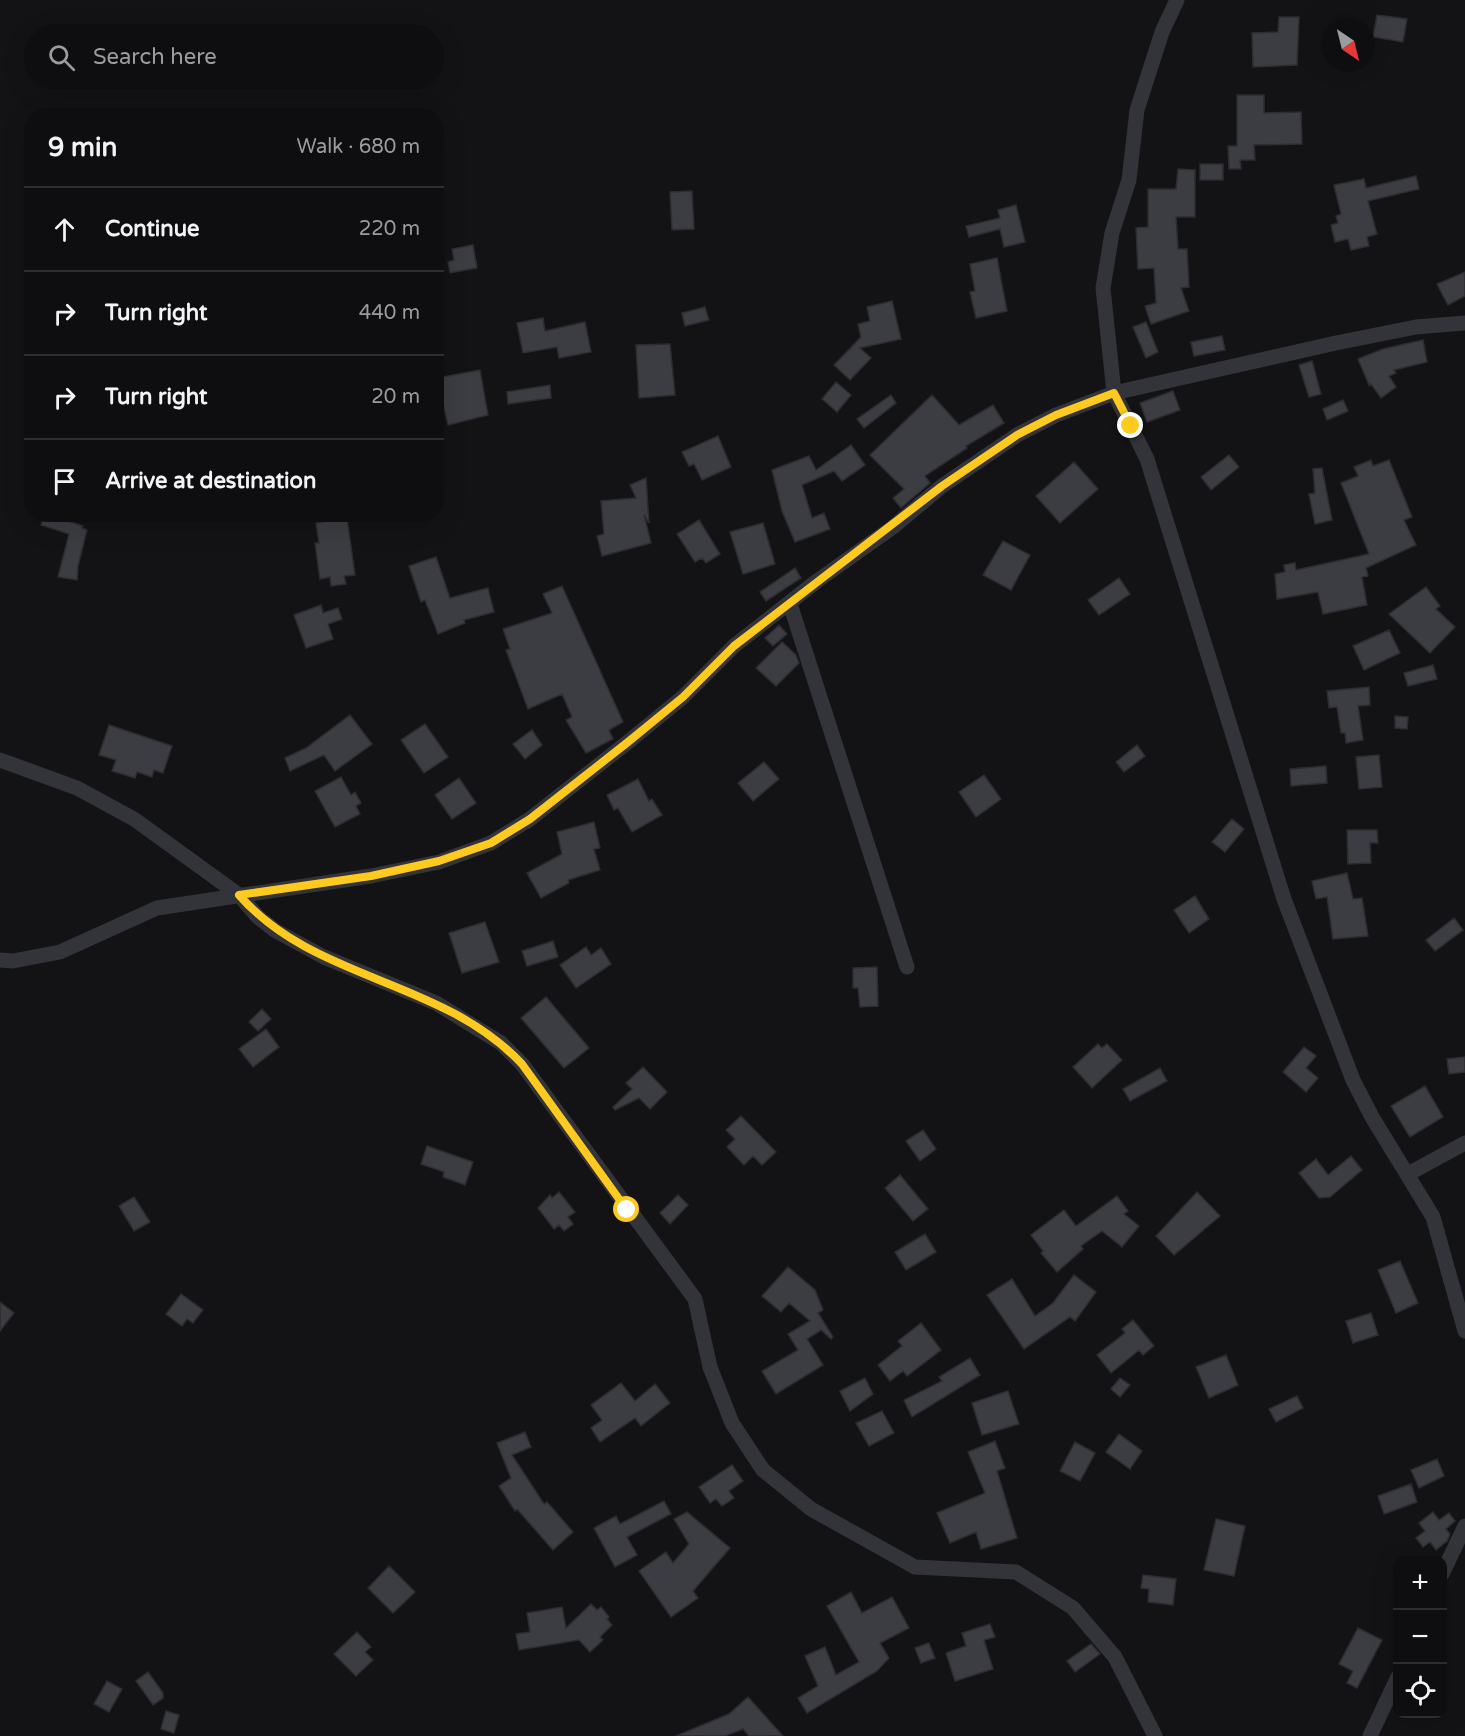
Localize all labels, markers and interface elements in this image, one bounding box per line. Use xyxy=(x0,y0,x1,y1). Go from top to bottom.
north arrow xyxy=(1321,18,1375,72)
search box xyxy=(24,24,444,90)
icon: search xyxy=(45,41,78,74)
text: Search here xyxy=(93,44,217,70)
text: 9 min xyxy=(48,132,117,163)
text: Walk · 680 m xyxy=(297,135,420,159)
icon: ahead xyxy=(48,213,81,246)
text: Continue xyxy=(105,216,200,242)
text: 220 m xyxy=(359,217,420,241)
icon: right xyxy=(48,297,81,330)
text: Turn right xyxy=(105,300,207,326)
text: 440 m xyxy=(359,301,420,325)
icon: right xyxy=(48,381,81,414)
text: Turn right xyxy=(105,384,207,410)
text: 20 m xyxy=(371,385,420,409)
route end xyxy=(1117,412,1143,438)
icon: arrive xyxy=(48,465,81,498)
text: Arrive at destination xyxy=(105,468,316,494)
route start xyxy=(613,1196,639,1222)
map controls xyxy=(1393,1556,1447,1718)
button: + xyxy=(1393,1556,1447,1610)
button: − xyxy=(1393,1610,1447,1664)
button: locate xyxy=(1393,1664,1447,1718)

